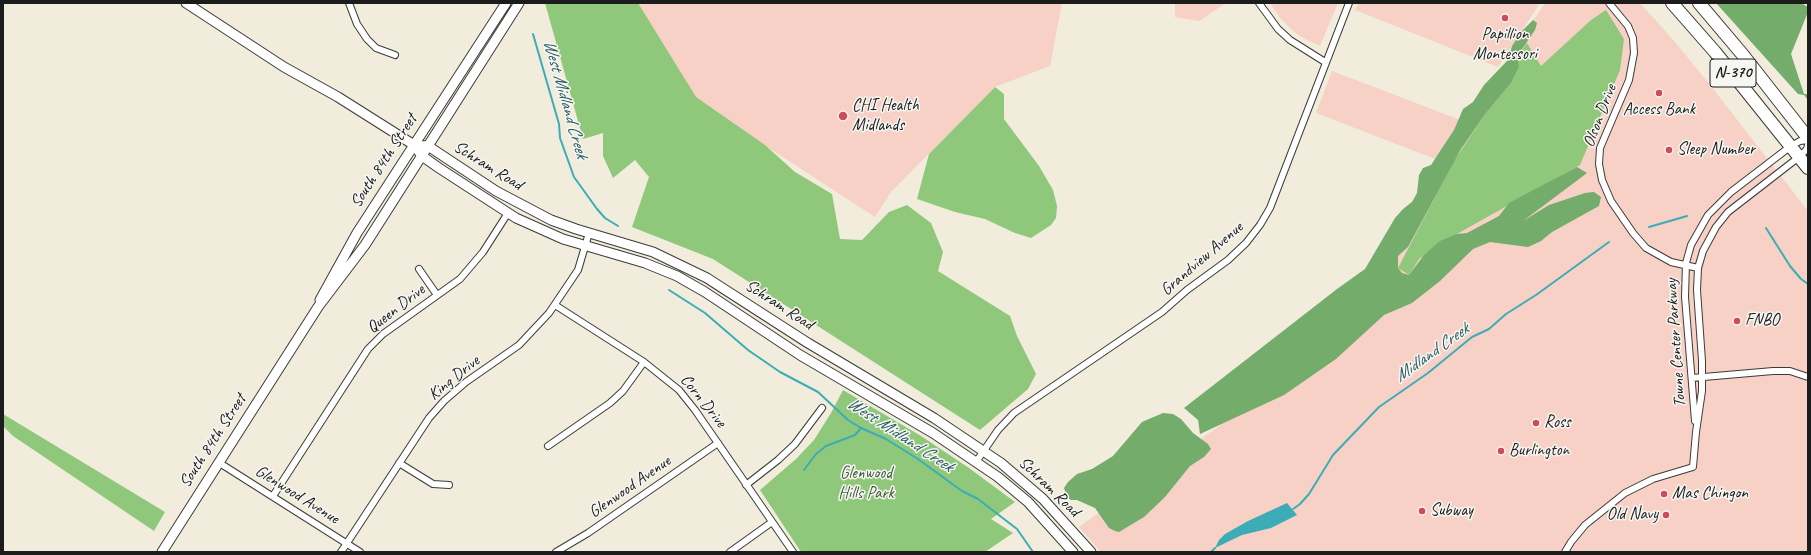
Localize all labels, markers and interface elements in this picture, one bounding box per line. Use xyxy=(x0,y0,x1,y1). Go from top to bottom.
marker: Papillion Montessori xyxy=(1500,13,1510,23)
place label: Papillion Montessori xyxy=(1473,25,1537,65)
water label: West Midland Creek xyxy=(538,37,592,161)
road number: N-370 xyxy=(1710,59,1756,87)
street label: Olson Drive xyxy=(1579,82,1621,150)
marker: Access Bank xyxy=(1654,88,1664,98)
place label: CHI Health Midlands xyxy=(852,96,919,136)
place label: Access Bank xyxy=(1623,100,1695,120)
street label: South 84th Street xyxy=(346,110,422,212)
marker: CHI Health Midlands xyxy=(837,110,849,122)
street label: Schram Road xyxy=(450,137,526,195)
place label: Sleep Number xyxy=(1677,140,1755,160)
marker: Sleep Number xyxy=(1664,145,1674,155)
street label: Grandview Avenue xyxy=(1157,218,1247,300)
street label: Schram Road xyxy=(741,275,817,335)
street label: Towne Center Parkway xyxy=(1661,278,1691,408)
street label: Queen Drive xyxy=(363,280,429,338)
place label: FNBO xyxy=(1745,311,1779,331)
marker: FNBO xyxy=(1732,316,1742,326)
water label: Midland Creek xyxy=(1391,319,1473,387)
street label: King Drive xyxy=(424,351,484,405)
street label: Corn Drive xyxy=(675,370,731,432)
street label: South 84th Street xyxy=(175,390,251,492)
water label: West Midland Creek xyxy=(843,393,957,477)
place label: Ross xyxy=(1544,413,1571,433)
marker: Ross xyxy=(1531,418,1541,428)
place label: Burlington xyxy=(1509,441,1569,461)
marker: Burlington xyxy=(1496,446,1506,456)
street label: Glenwood Avenue xyxy=(585,451,675,523)
street label: Schram Road xyxy=(1014,453,1084,521)
street label: Glenwood Avenue xyxy=(251,461,343,529)
park label: Glenwood Hills Park xyxy=(838,464,894,504)
place label: Mas Chingon xyxy=(1672,484,1748,504)
marker: Mas Chingon xyxy=(1659,489,1669,499)
place label: Subway xyxy=(1430,501,1473,521)
place label: Old Navy xyxy=(1607,505,1658,525)
marker: Subway xyxy=(1417,506,1427,516)
marker: Old Navy xyxy=(1661,510,1671,520)

